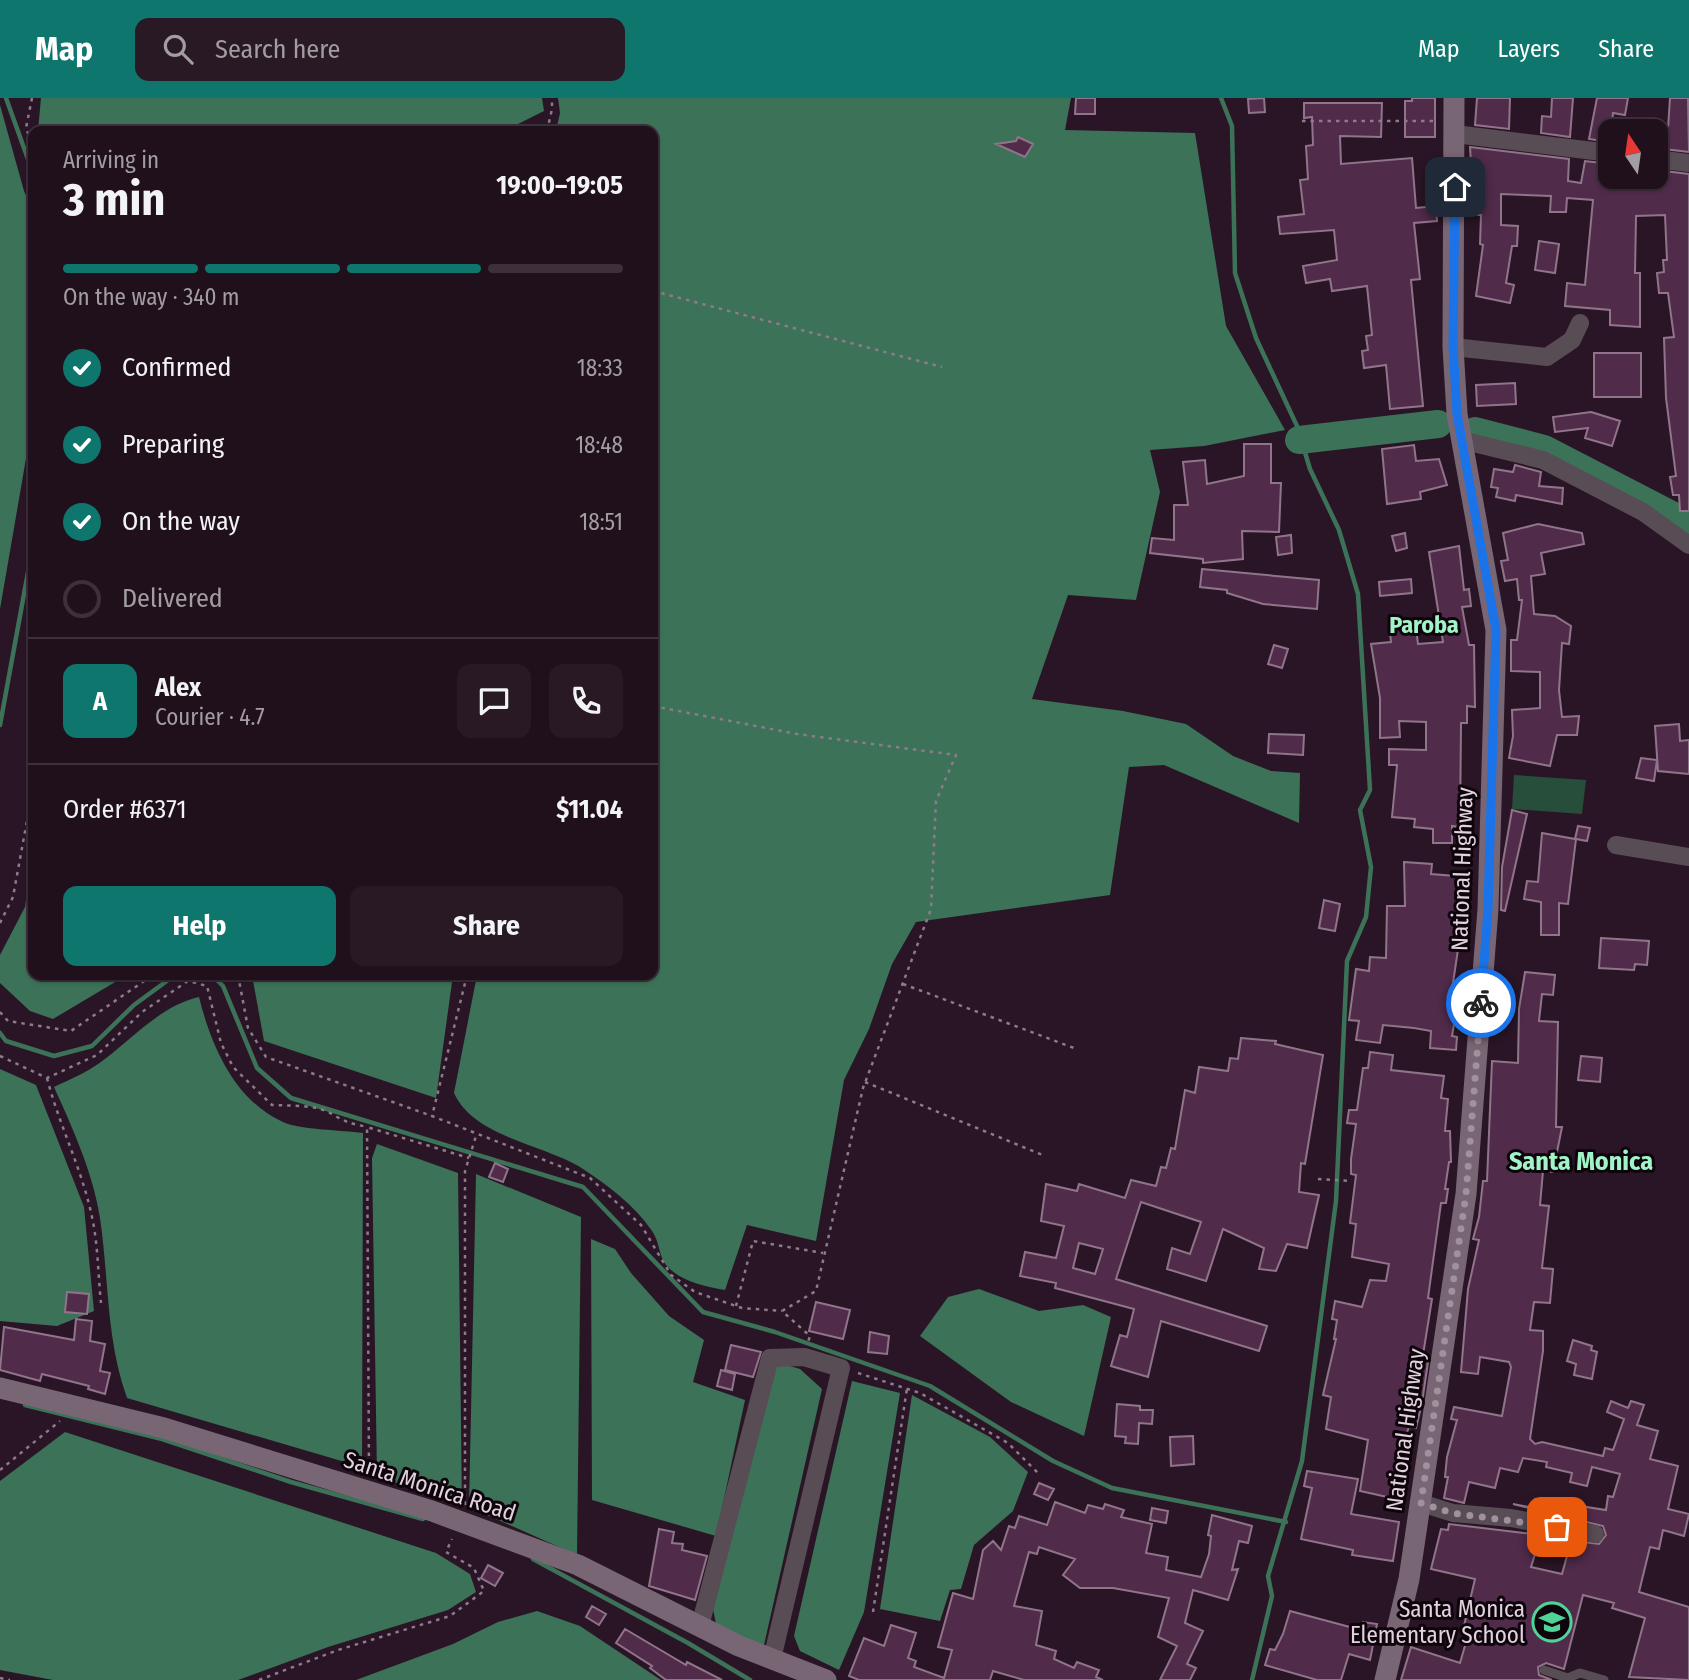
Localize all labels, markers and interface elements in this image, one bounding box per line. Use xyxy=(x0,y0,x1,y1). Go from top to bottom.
search box xyxy=(135,18,625,81)
text: Map xyxy=(35,29,93,69)
icon: search xyxy=(159,30,197,68)
text: Search here xyxy=(215,34,340,65)
text: Map xyxy=(1418,35,1460,63)
text: Layers xyxy=(1498,35,1560,63)
text: Share xyxy=(1598,35,1654,63)
north arrow xyxy=(1598,119,1668,189)
map controls xyxy=(1598,119,1668,189)
text: Arriving in xyxy=(63,146,159,174)
pin xyxy=(1425,157,1485,217)
icon: home xyxy=(1436,168,1474,206)
text: 19:00–19:05 xyxy=(496,170,623,201)
text: 3 min xyxy=(63,172,165,227)
text: On the way · 340 m xyxy=(63,283,239,311)
icon: check xyxy=(63,349,101,387)
text: Confirmed xyxy=(122,352,232,383)
text: 18:33 xyxy=(577,354,623,382)
icon: check xyxy=(63,426,101,464)
text: Preparing xyxy=(122,429,224,460)
text: 18:48 xyxy=(575,431,623,459)
icon: check xyxy=(63,503,101,541)
text: On the way xyxy=(122,506,240,537)
text: 18:51 xyxy=(579,508,623,536)
text: Delivered xyxy=(122,583,223,614)
district label: Paroba xyxy=(1389,611,1459,639)
button: chat xyxy=(457,664,531,738)
button: phone xyxy=(549,664,623,738)
text: Alex xyxy=(155,672,201,703)
text: A xyxy=(93,686,107,717)
text: Courier · 4.7 xyxy=(155,703,265,731)
street label: National Highway xyxy=(1445,786,1479,951)
text: Order #6371 xyxy=(63,794,187,825)
text: $11.04 xyxy=(556,794,623,825)
button: Help xyxy=(63,886,336,966)
button: Share xyxy=(350,886,623,966)
courier xyxy=(1446,968,1516,1038)
icon: bike xyxy=(1462,984,1500,1022)
district label: Santa Monica xyxy=(1509,1146,1653,1177)
street label: National Highway xyxy=(1380,1346,1430,1513)
street label: Santa Monica Road xyxy=(340,1445,520,1527)
pin xyxy=(1527,1497,1587,1557)
icon: bag xyxy=(1538,1508,1576,1546)
place label: Santa Monica Elementary School xyxy=(1350,1595,1525,1649)
school or university icon: Santa Monica Elementary School xyxy=(1531,1601,1573,1643)

